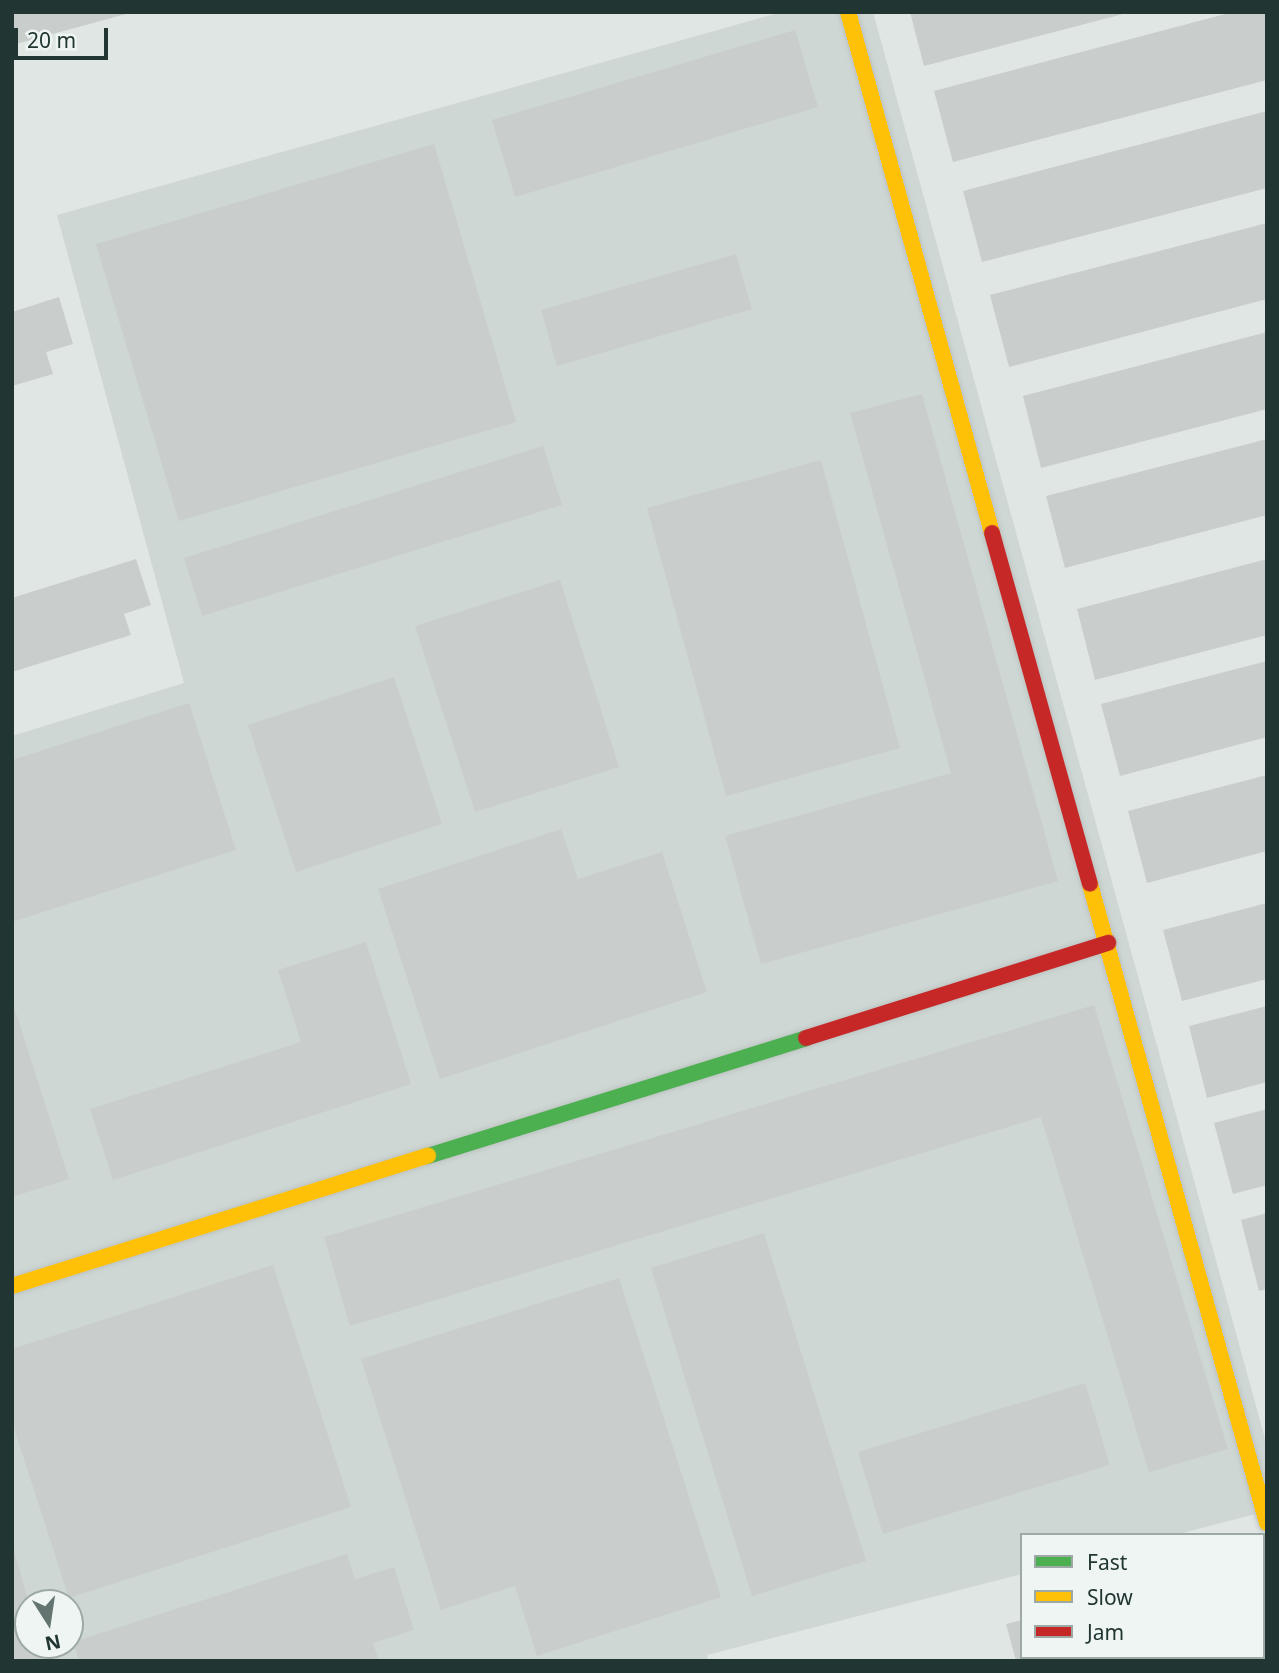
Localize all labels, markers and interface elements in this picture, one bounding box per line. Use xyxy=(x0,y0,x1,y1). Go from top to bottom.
scale bar xyxy=(18,14,112,58)
text: 20 m xyxy=(27,26,76,54)
legend xyxy=(1020,1533,1265,1659)
text: Fast xyxy=(1087,1548,1127,1576)
text: Slow xyxy=(1087,1583,1133,1611)
north arrow xyxy=(14,1589,84,1659)
text: Jam xyxy=(1087,1618,1124,1646)
text: N xyxy=(43,1628,63,1657)

